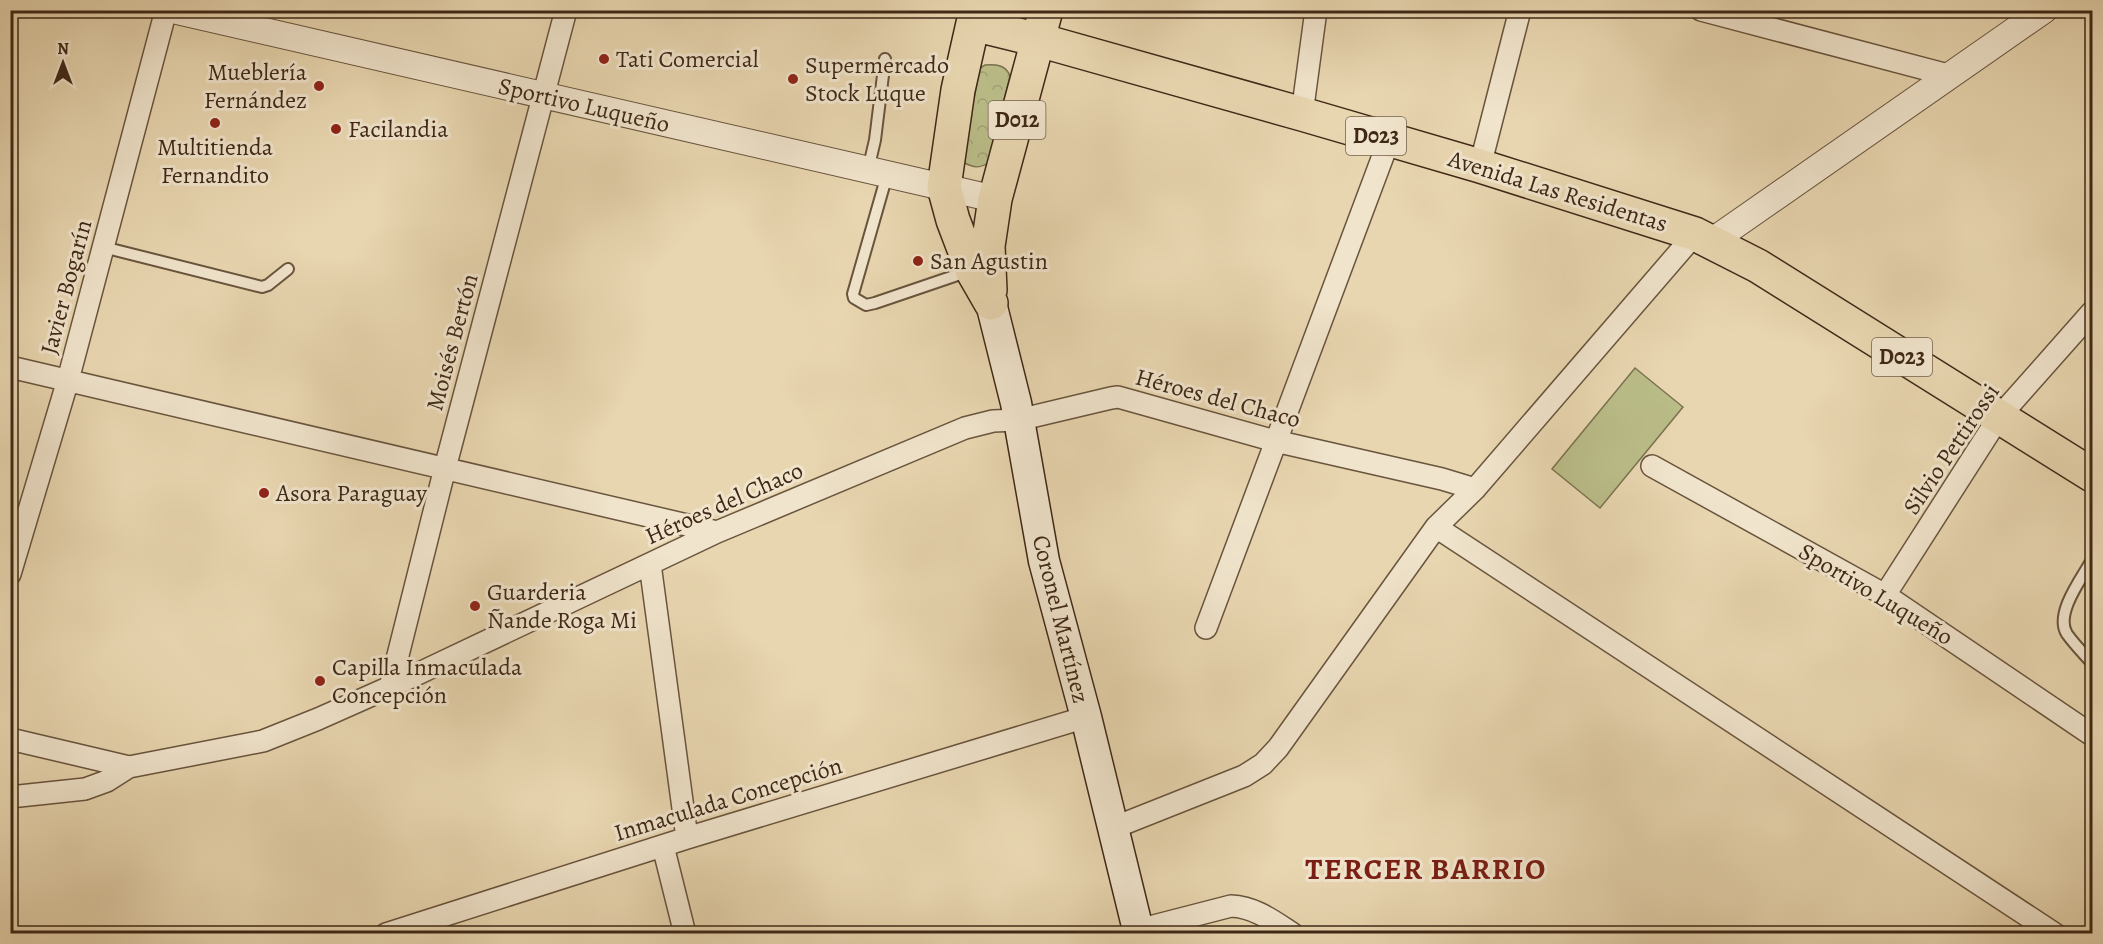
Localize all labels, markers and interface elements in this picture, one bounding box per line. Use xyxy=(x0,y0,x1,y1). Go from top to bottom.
north arrow xyxy=(33,33,93,93)
text: N xyxy=(57,38,69,60)
place label: Tati Comercial xyxy=(616,43,759,75)
place label: Supermercado Stock Luque xyxy=(805,49,949,109)
marker: Tati Comercial xyxy=(597,52,611,66)
place label: Mueblería Fernández xyxy=(204,56,308,116)
street label: Sportivo Luqueño xyxy=(495,70,673,140)
marker: Supermercado Stock Luque xyxy=(786,72,800,86)
marker: Mueblería Fernández xyxy=(312,79,326,93)
road number: D012 xyxy=(988,101,1046,139)
place label: Facilandia xyxy=(348,113,449,145)
marker: Multitienda Fernandito xyxy=(208,116,222,130)
road number: D023 xyxy=(1346,117,1406,155)
marker: Facilandia xyxy=(329,122,343,136)
place label: Multitienda Fernandito xyxy=(157,131,274,191)
street label: Avenida Las Residentas xyxy=(1443,142,1672,240)
street label: Javier Bogarín xyxy=(33,216,99,358)
place label: San Agustin xyxy=(930,245,1048,277)
marker: San Agustin xyxy=(911,254,925,268)
street label: Moisés Bertón xyxy=(418,270,486,414)
road number: D023 xyxy=(1872,338,1932,376)
street label: Héroes del Chaco xyxy=(1132,361,1304,435)
street label: Silvio Pettirossi xyxy=(1895,377,2007,521)
street label: Héroes del Chaco xyxy=(640,454,808,552)
place label: Asora Paraguay xyxy=(275,477,427,509)
marker: Asora Paraguay xyxy=(257,486,271,500)
street label: Coronel Martínez xyxy=(1025,532,1097,706)
street label: Sportivo Luqueño xyxy=(1793,535,1959,653)
place label: Guarderia Ñande Roga Mi xyxy=(487,576,637,636)
marker: Guarderia Ñande Roga Mi xyxy=(468,599,482,613)
place label: Capilla Inmaculada Concepción xyxy=(332,651,523,711)
marker: Capilla Inmaculada Concepción xyxy=(313,674,327,688)
street label: Inmaculada Concepción xyxy=(610,749,846,849)
district label: TERCER BARRIO xyxy=(1305,849,1547,889)

